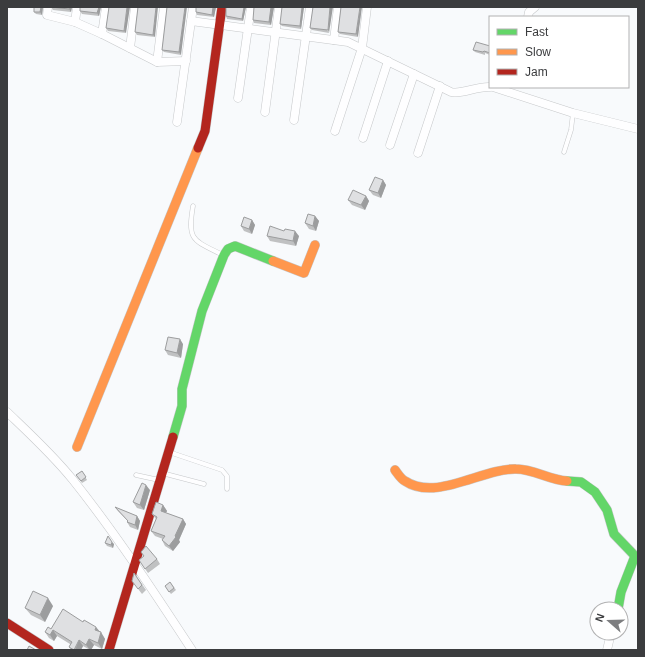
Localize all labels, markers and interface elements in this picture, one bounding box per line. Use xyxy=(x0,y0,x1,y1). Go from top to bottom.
legend xyxy=(489,16,629,88)
text: Fast xyxy=(525,25,549,39)
text: Slow xyxy=(525,45,551,59)
text: Jam xyxy=(525,65,548,79)
north arrow xyxy=(589,601,629,641)
text: N xyxy=(593,612,607,623)

